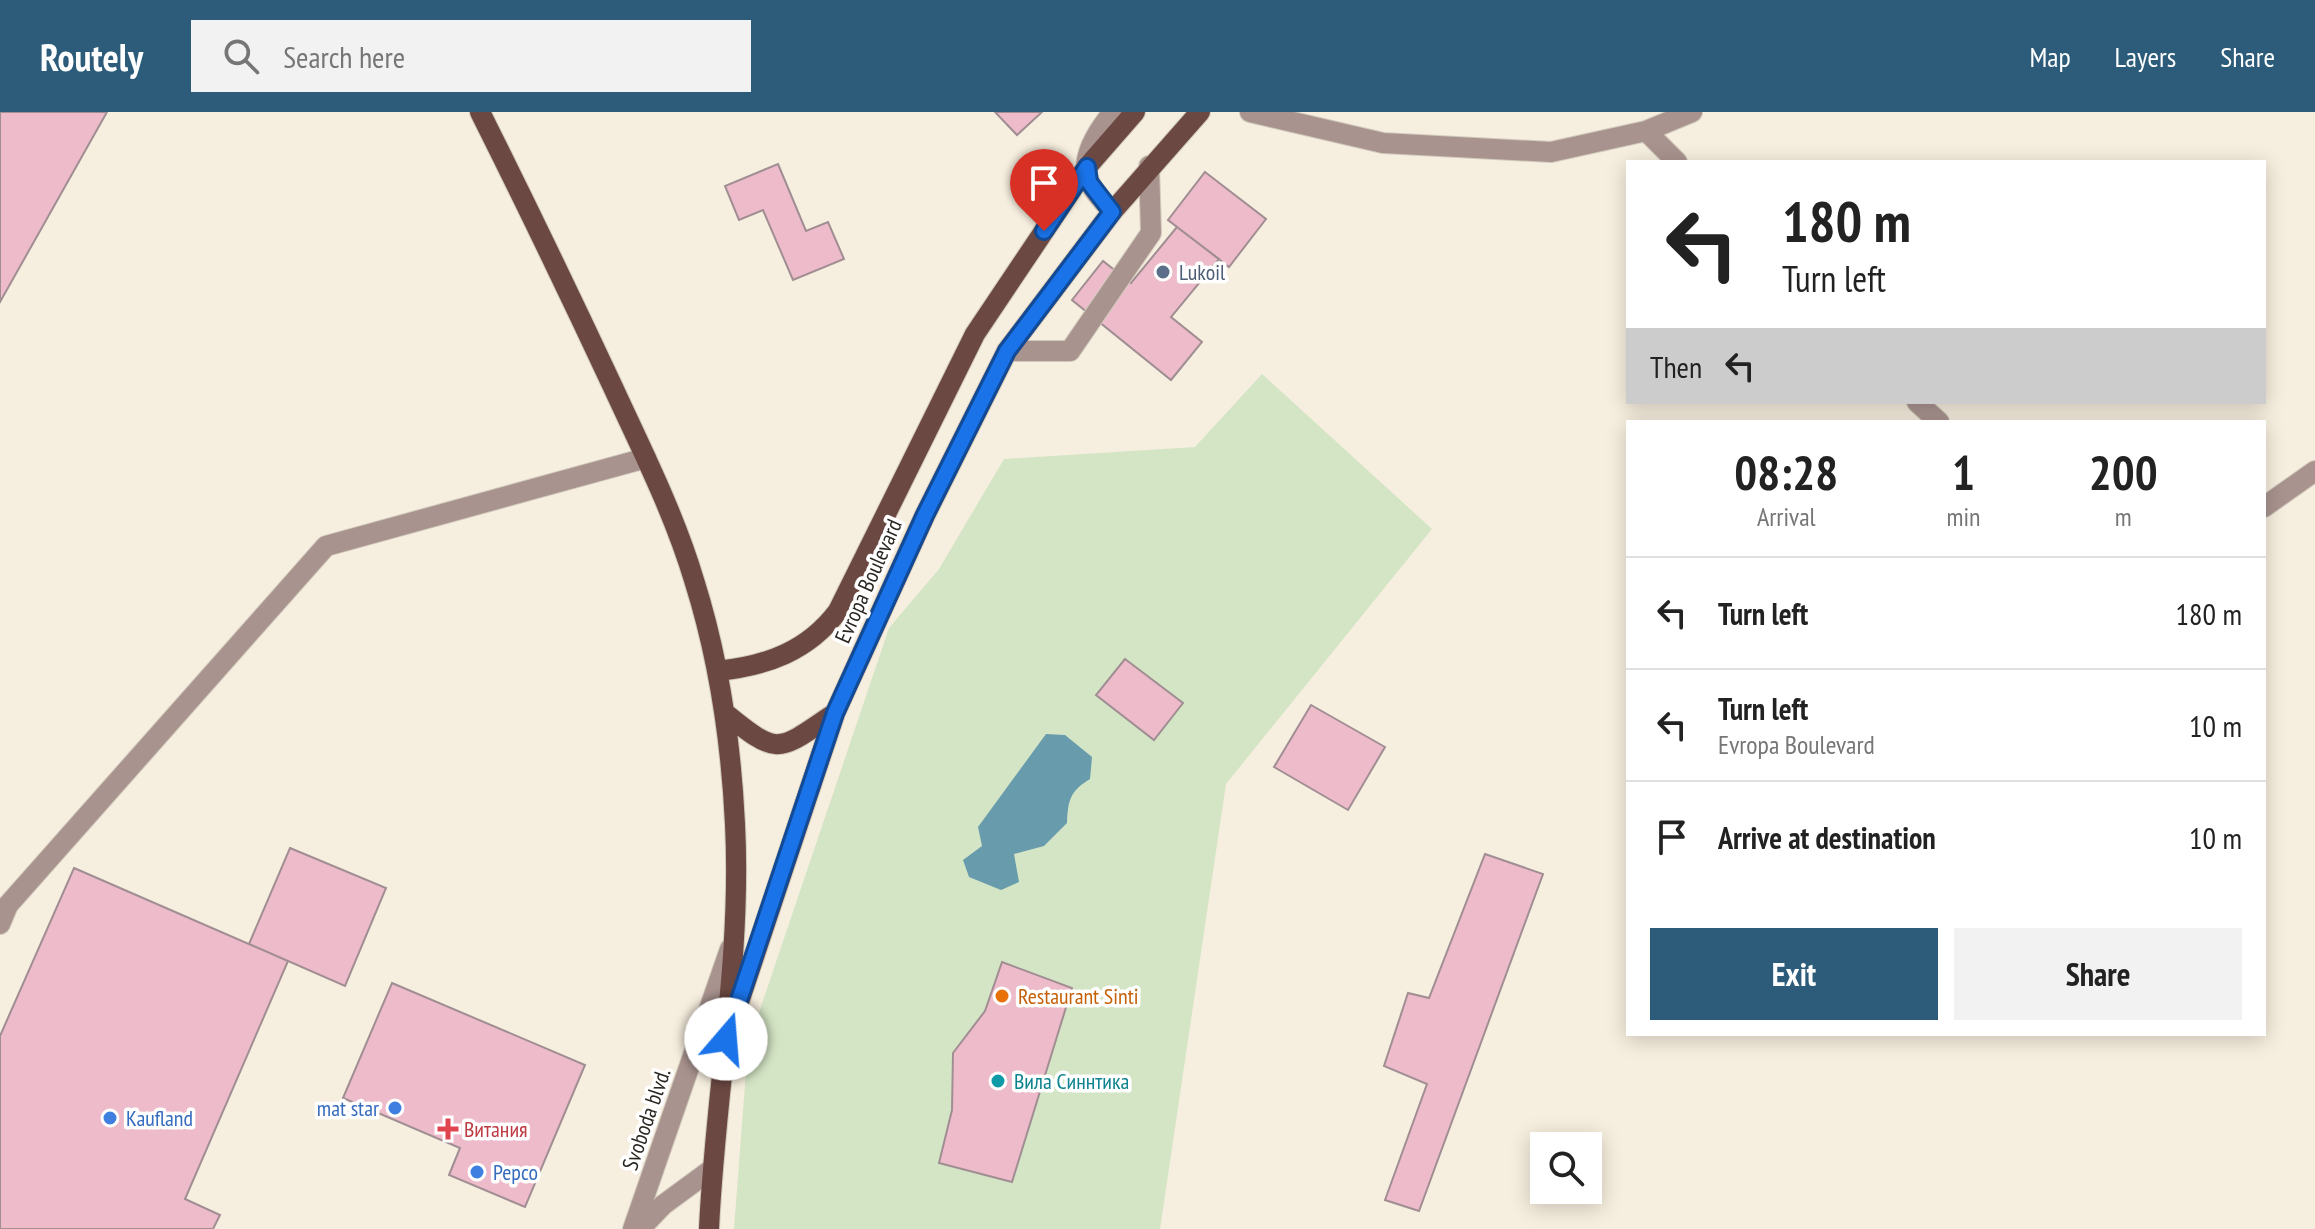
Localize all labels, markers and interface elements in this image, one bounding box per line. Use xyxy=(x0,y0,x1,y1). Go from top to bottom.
search box xyxy=(191,20,751,92)
text: Routely xyxy=(40,32,143,81)
icon: search xyxy=(219,34,263,78)
text: Search here xyxy=(283,37,405,76)
text: Map xyxy=(2029,38,2071,75)
text: Layers xyxy=(2115,38,2176,75)
text: Share xyxy=(2220,38,2275,75)
pin xyxy=(1010,149,1078,231)
icon: arrive xyxy=(1022,161,1066,205)
text: 180 m xyxy=(1782,185,1911,257)
icon: left xyxy=(1650,192,1754,296)
text: Turn left xyxy=(1782,255,1886,302)
place label: Lukoil xyxy=(1179,258,1226,286)
marker: Lukoil xyxy=(1154,263,1172,281)
icon: left xyxy=(1718,344,1762,388)
text: Then xyxy=(1650,347,1702,386)
text: 08:28 xyxy=(1734,441,1838,503)
text: 1 xyxy=(1952,441,1975,503)
text: 200 xyxy=(2089,441,2158,503)
text: Arrival xyxy=(1757,500,1816,533)
text: min xyxy=(1946,500,1980,533)
text: m xyxy=(2115,500,2132,533)
street label: Evropa Boulevard xyxy=(828,515,908,647)
icon: left xyxy=(1650,591,1694,635)
text: Turn left xyxy=(1718,594,1808,633)
text: 180 m xyxy=(2176,594,2242,633)
text: Turn left xyxy=(1718,689,1808,728)
icon: left xyxy=(1650,703,1694,747)
text: 10 m xyxy=(2189,706,2242,745)
text: Evropa Boulevard xyxy=(1718,728,1875,761)
icon: arrive xyxy=(1650,815,1694,859)
text: Arrive at destination xyxy=(1718,818,1936,857)
text: 10 m xyxy=(2189,818,2242,857)
button: Exit xyxy=(1650,928,1938,1020)
button: Share xyxy=(1954,928,2242,1020)
place label: Restaurant Sinti xyxy=(1018,982,1139,1010)
marker: Restaurant Sinti xyxy=(993,987,1011,1005)
position arrow xyxy=(684,997,768,1081)
street label: Svoboda blvd. xyxy=(615,1064,677,1174)
place label: Вила Синнтика xyxy=(1014,1067,1129,1095)
marker: Вила Синнтика xyxy=(989,1072,1007,1090)
place label: mat star xyxy=(317,1094,379,1122)
marker: mat star xyxy=(386,1099,404,1117)
place label: Kaufland xyxy=(126,1104,193,1132)
marker: Kaufland xyxy=(101,1109,119,1127)
place label: Витания xyxy=(464,1115,528,1143)
marker: Витания xyxy=(439,1120,457,1138)
map controls xyxy=(1530,1132,1602,1204)
button: search xyxy=(1530,1132,1602,1204)
place label: Pepco xyxy=(493,1158,538,1186)
marker: Pepco xyxy=(468,1163,486,1181)

